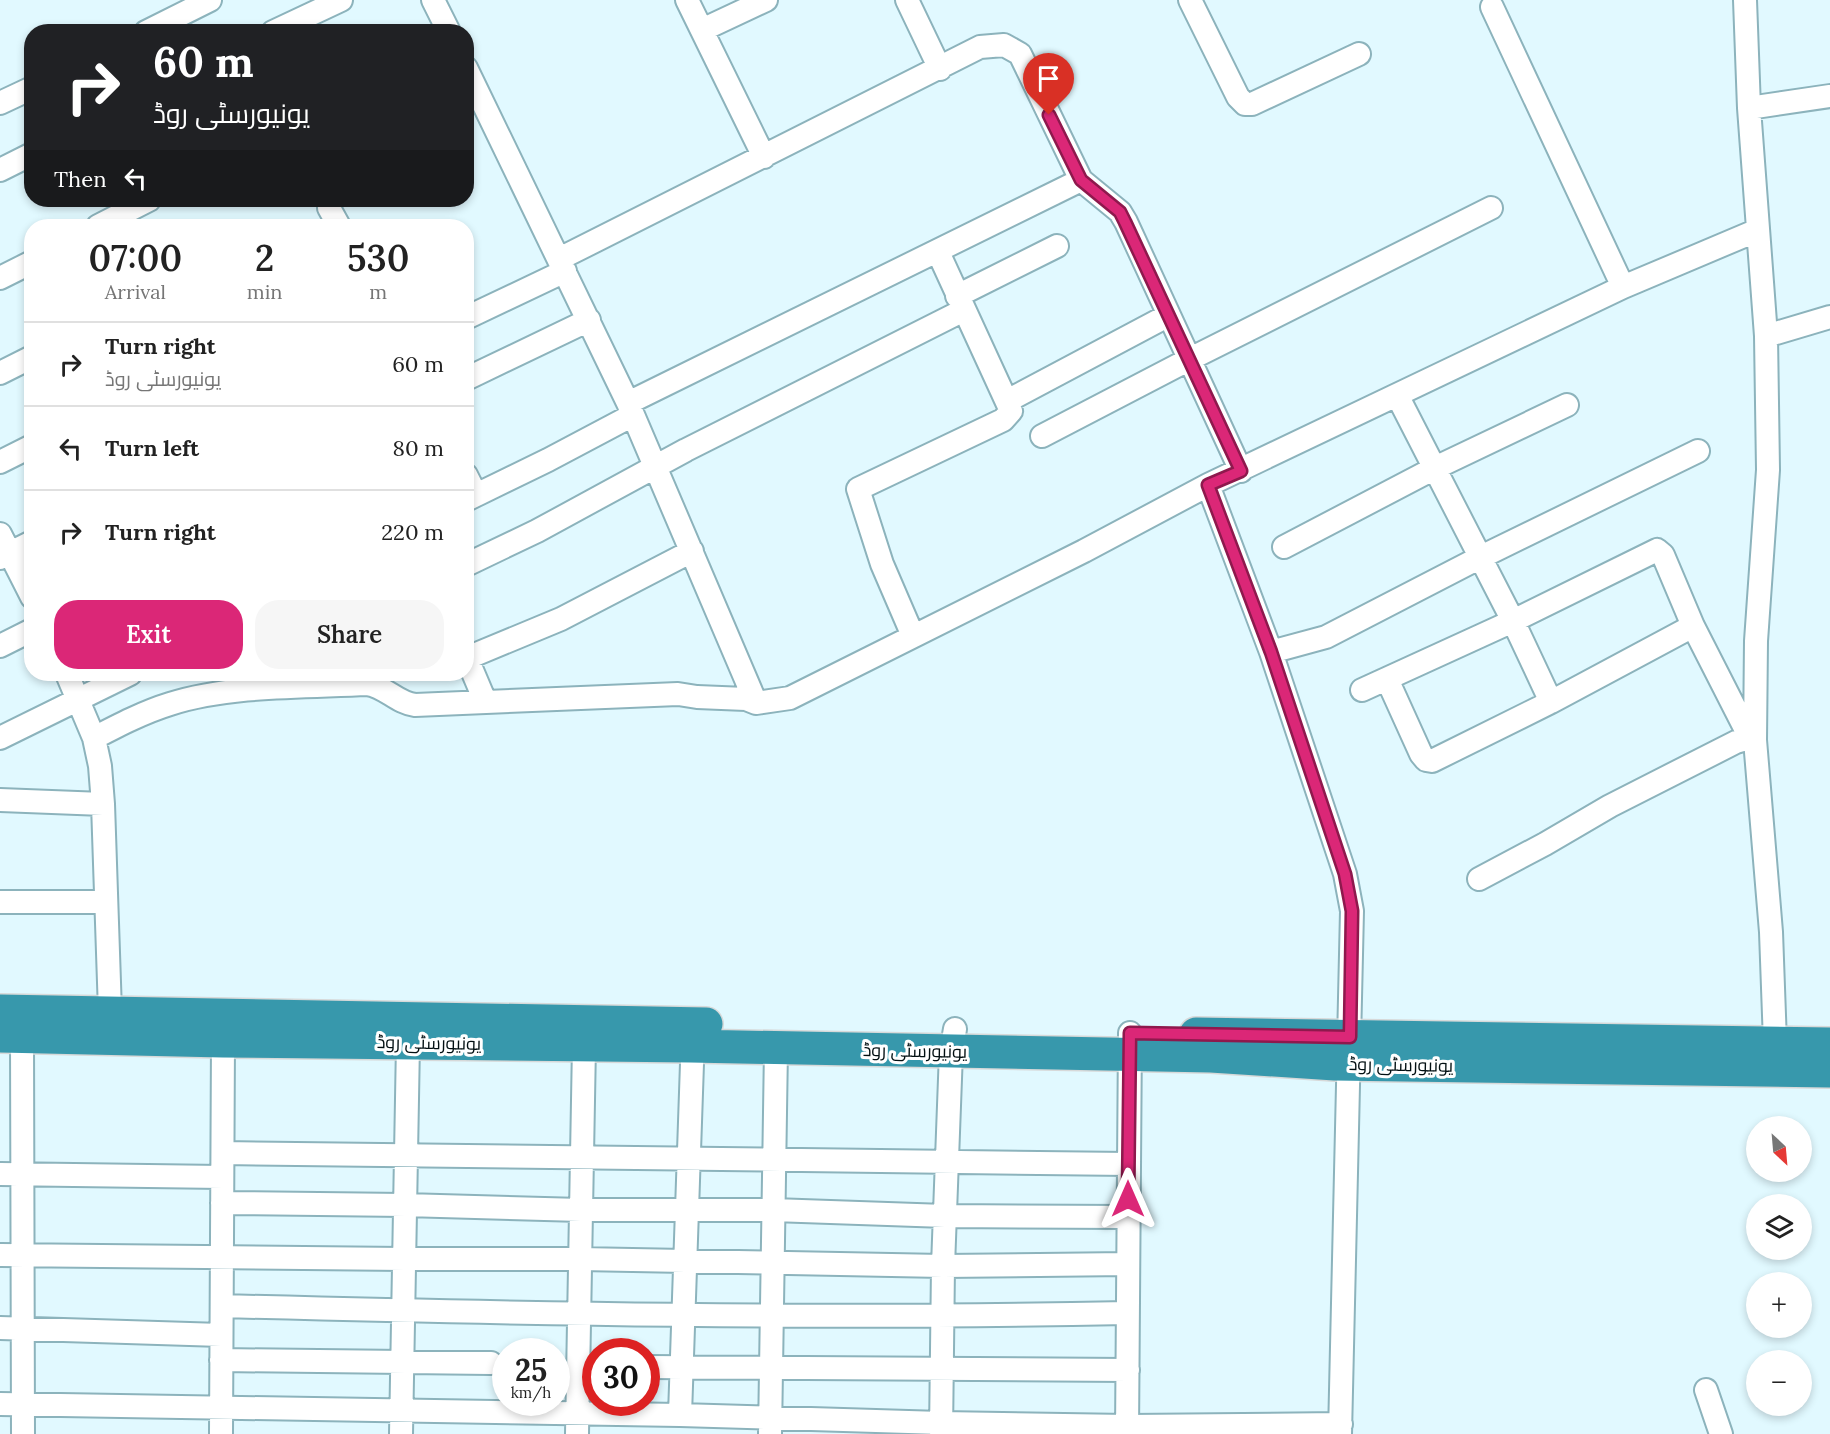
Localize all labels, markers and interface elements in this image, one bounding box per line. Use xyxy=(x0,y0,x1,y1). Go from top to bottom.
text: 60 m xyxy=(153,35,254,89)
icon: right xyxy=(54,48,132,126)
pin xyxy=(1023,53,1074,115)
icon: arrive xyxy=(1032,62,1065,95)
text: یونیورسٹی روڈ xyxy=(153,96,310,130)
icon: left xyxy=(119,162,152,195)
text: Then xyxy=(54,165,107,193)
text: 07:00 xyxy=(89,235,182,281)
text: 2 xyxy=(255,235,274,281)
text: 530 xyxy=(347,235,409,281)
text: Arrival xyxy=(105,279,166,304)
text: min xyxy=(247,279,282,304)
text: m xyxy=(369,279,387,304)
text: Turn right xyxy=(105,332,216,360)
icon: right xyxy=(54,348,87,381)
text: 60 m xyxy=(392,350,444,378)
text: یونیورسٹی روڈ xyxy=(105,366,221,391)
icon: left xyxy=(54,432,87,465)
text: Turn left xyxy=(105,434,199,462)
text: 80 m xyxy=(393,434,444,462)
icon: right xyxy=(54,516,87,549)
text: Turn right xyxy=(105,518,216,546)
text: 220 m xyxy=(381,518,444,546)
button: Exit xyxy=(54,600,243,669)
button: Share xyxy=(255,600,444,669)
street label: یونیورسٹی روڈ xyxy=(377,1030,482,1055)
street label: یونیورسٹی روڈ xyxy=(863,1038,968,1063)
street label: یونیورسٹی روڈ xyxy=(1349,1052,1454,1077)
north arrow xyxy=(1746,1116,1812,1182)
map controls xyxy=(1746,1116,1812,1416)
position arrow xyxy=(1096,1167,1160,1231)
button: layers xyxy=(1746,1194,1812,1260)
button: + xyxy=(1746,1272,1812,1338)
speed limit sign: 30 xyxy=(582,1338,660,1416)
button: − xyxy=(1746,1350,1812,1416)
text: 25 xyxy=(515,1351,547,1389)
text: km/h xyxy=(511,1383,551,1402)

